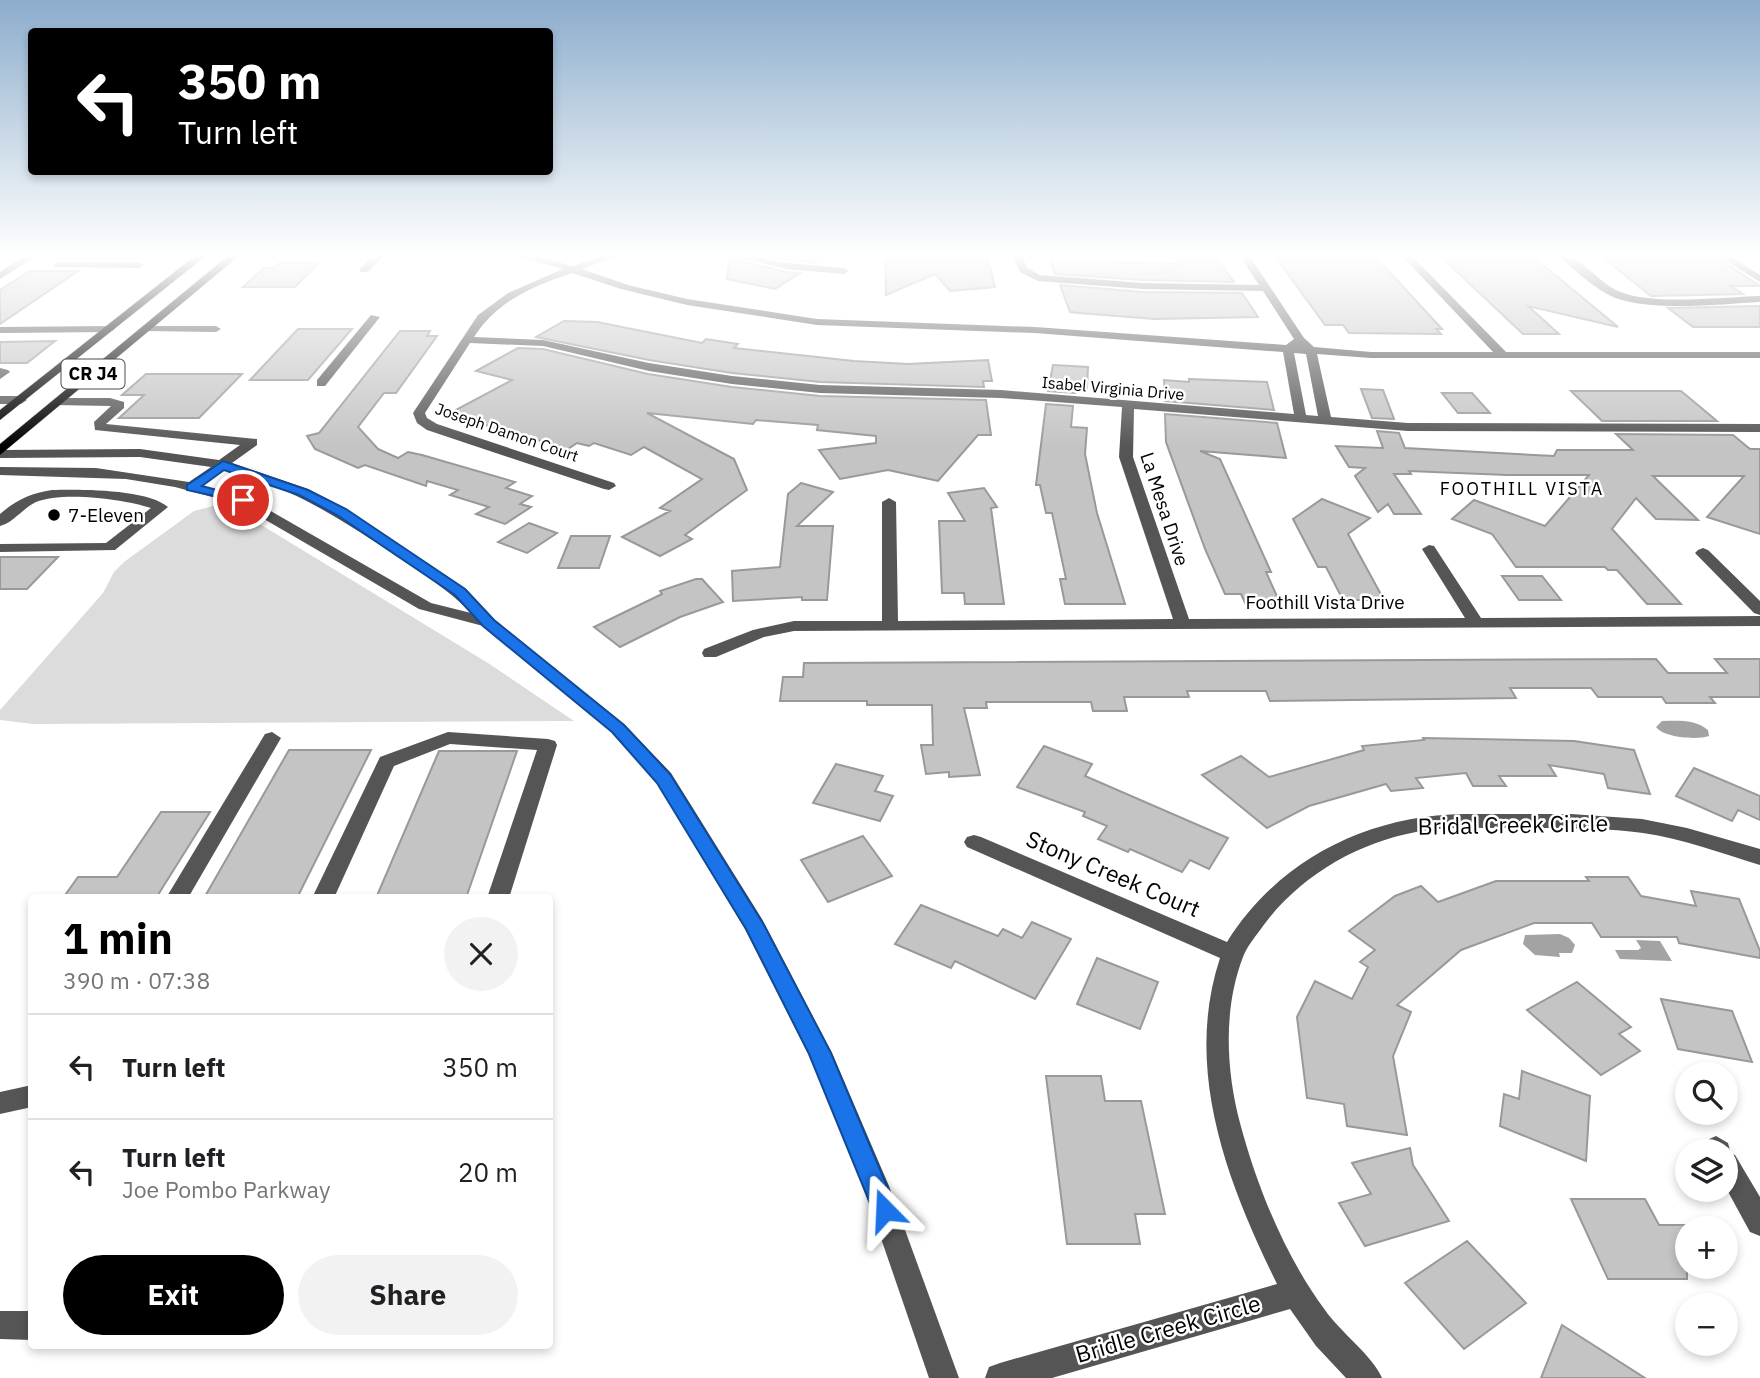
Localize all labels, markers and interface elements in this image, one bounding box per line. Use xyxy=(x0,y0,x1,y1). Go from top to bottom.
text: 350 m xyxy=(178,49,322,112)
icon: left xyxy=(63,56,154,147)
text: Turn left xyxy=(178,111,298,153)
road number: CR J4 xyxy=(62,360,124,388)
street label: Isabel Virginia Drive xyxy=(1041,372,1185,404)
street label: Joseph Damon Court xyxy=(433,398,581,466)
street label: La Mesa Drive xyxy=(1135,449,1195,569)
pin xyxy=(213,470,273,530)
district label: FOOTHILL VISTA xyxy=(1440,477,1604,500)
icon: arrive xyxy=(224,481,262,519)
place label: 7-Eleven xyxy=(68,503,144,527)
marker: 7-Eleven xyxy=(46,507,62,523)
street label: Foothill Vista Drive xyxy=(1245,590,1405,614)
street label: Bridal Creek Circle xyxy=(1417,807,1609,841)
street label: Stony Creek Court xyxy=(1022,823,1205,923)
text: 1 min xyxy=(63,911,173,966)
button: close xyxy=(444,917,518,991)
text: 390 m · 07:38 xyxy=(63,965,210,995)
icon: left xyxy=(63,1048,101,1086)
text: Turn left xyxy=(122,1050,225,1084)
text: 350 m xyxy=(442,1050,518,1084)
map controls xyxy=(1675,1062,1738,1356)
button: search xyxy=(1675,1062,1738,1125)
button: layers xyxy=(1675,1139,1738,1202)
text: Turn left xyxy=(122,1140,225,1174)
icon: left xyxy=(63,1153,101,1191)
text: 20 m xyxy=(458,1155,518,1189)
position arrow xyxy=(848,1173,922,1247)
text: Joe Pombo Parkway xyxy=(122,1174,330,1204)
button: + xyxy=(1675,1216,1738,1279)
button: Exit xyxy=(63,1255,284,1335)
button: Share xyxy=(298,1255,518,1335)
street label: Bridle Creek Circle xyxy=(1072,1287,1264,1369)
button: − xyxy=(1675,1293,1738,1356)

